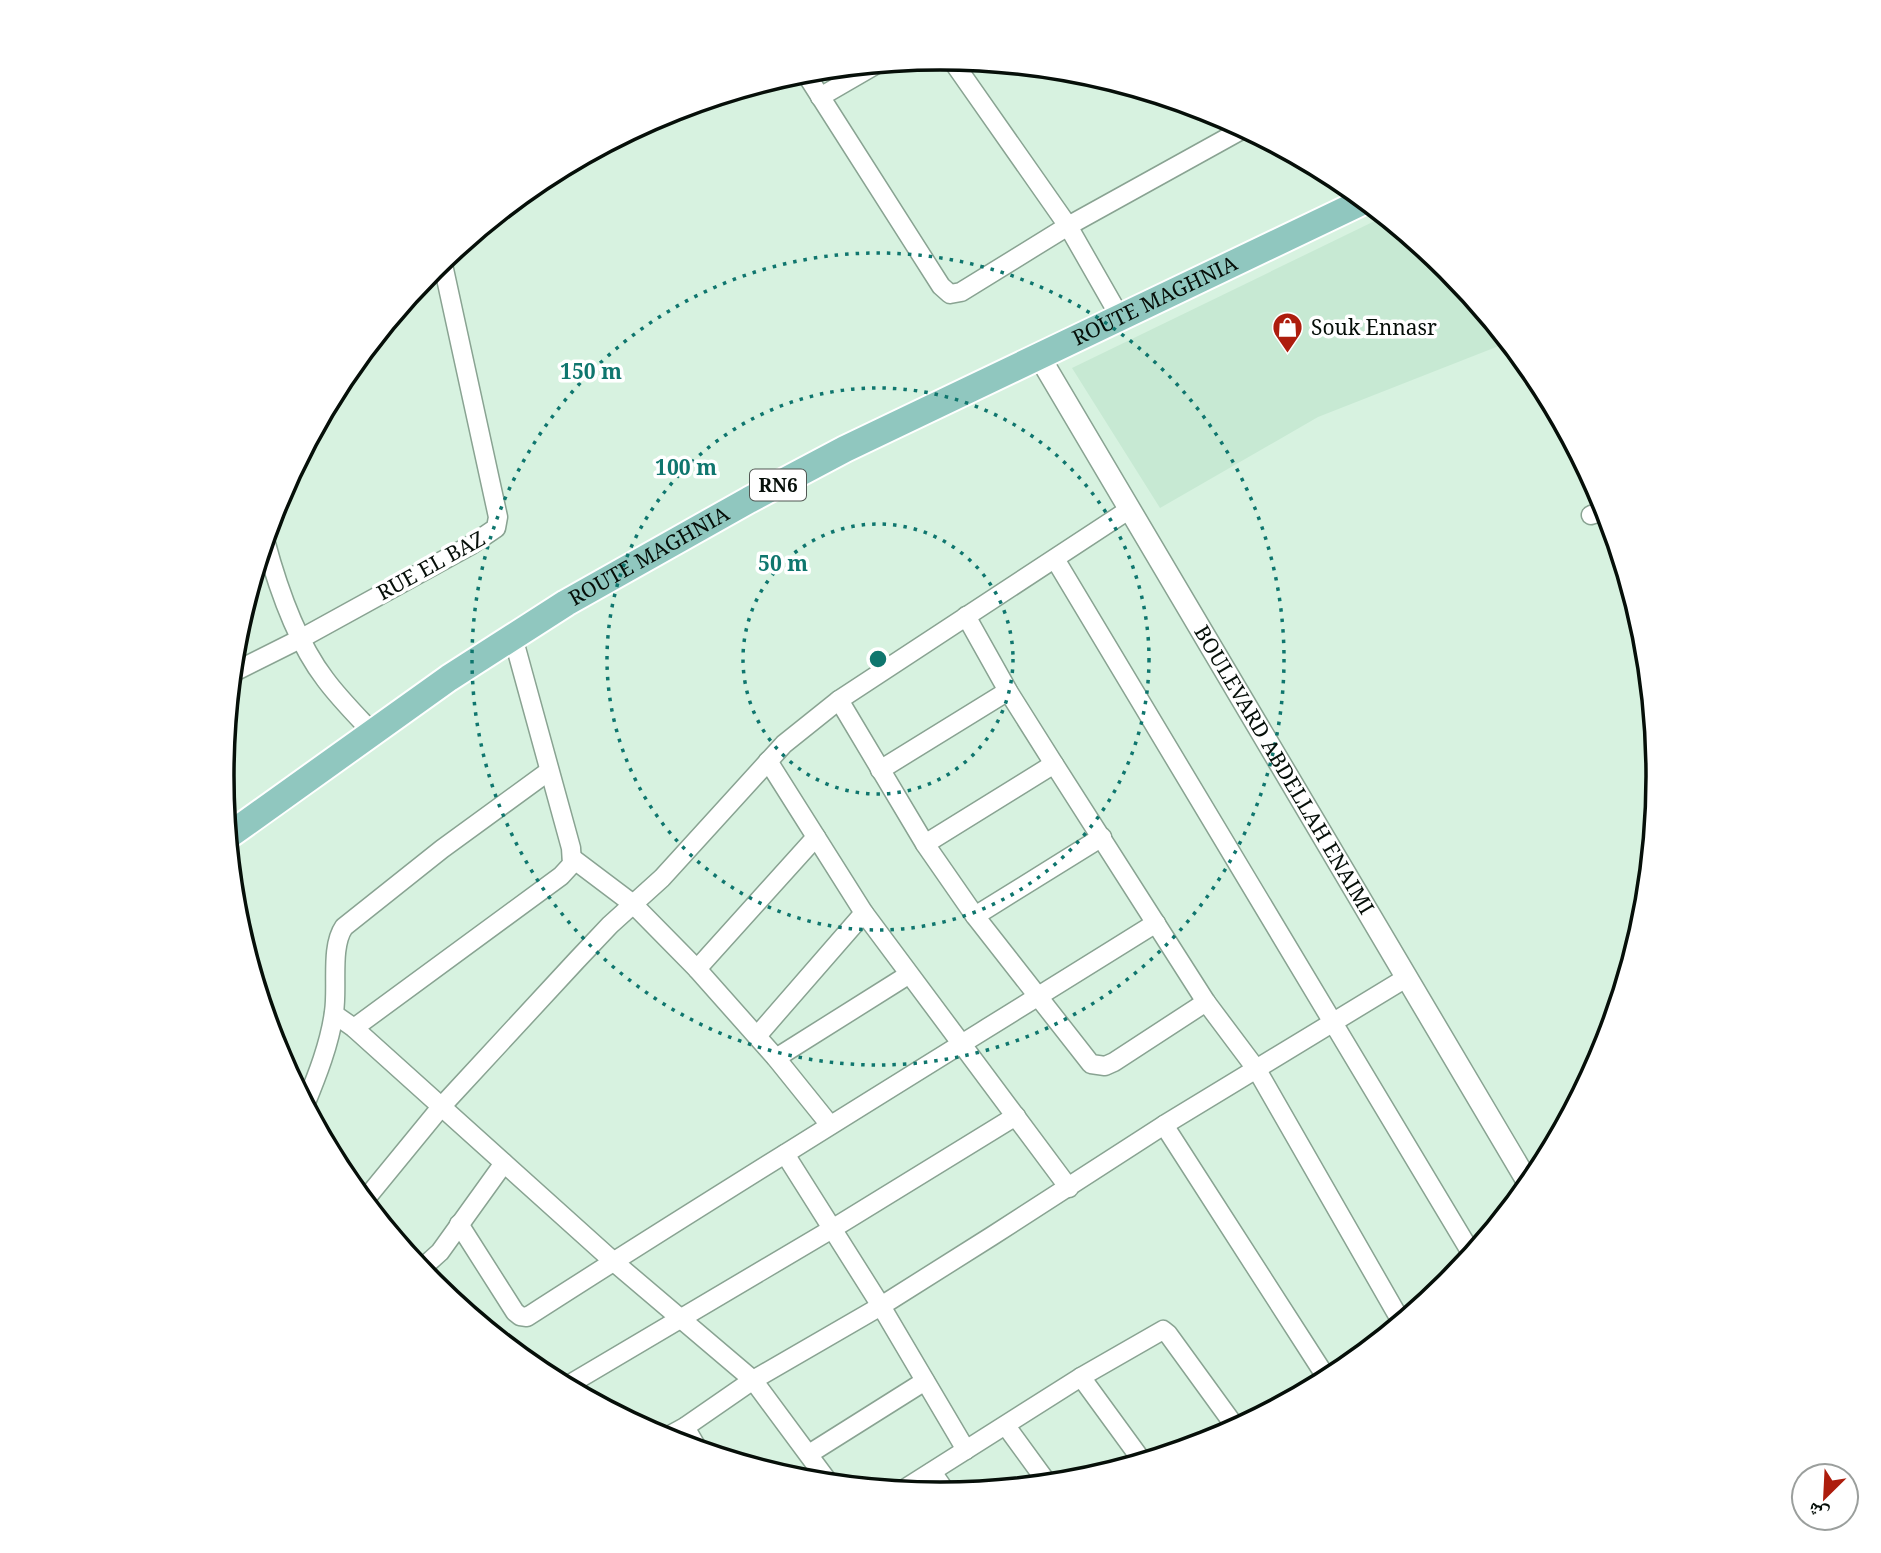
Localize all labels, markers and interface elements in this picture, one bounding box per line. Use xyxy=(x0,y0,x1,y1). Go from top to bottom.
street label: ROUTE MAGHNIA xyxy=(1067,248,1242,351)
shop icon: Souk Ennasr xyxy=(1271,311,1305,355)
place label: Souk Ennasr xyxy=(1311,313,1437,341)
text: 150 m xyxy=(560,357,622,385)
text: 100 m xyxy=(655,453,717,481)
road number: RN6 xyxy=(750,470,806,500)
street label: ROUTE MAGHNIA xyxy=(563,499,734,612)
street label: RUE EL BAZ xyxy=(372,524,489,606)
text: 50 m xyxy=(758,549,808,577)
street label: BOULEVARD ABDELLAH ENAIMI xyxy=(1188,620,1381,919)
centre of rings xyxy=(866,647,890,671)
north arrow xyxy=(1790,1462,1860,1532)
text: ش xyxy=(1804,1497,1833,1529)

